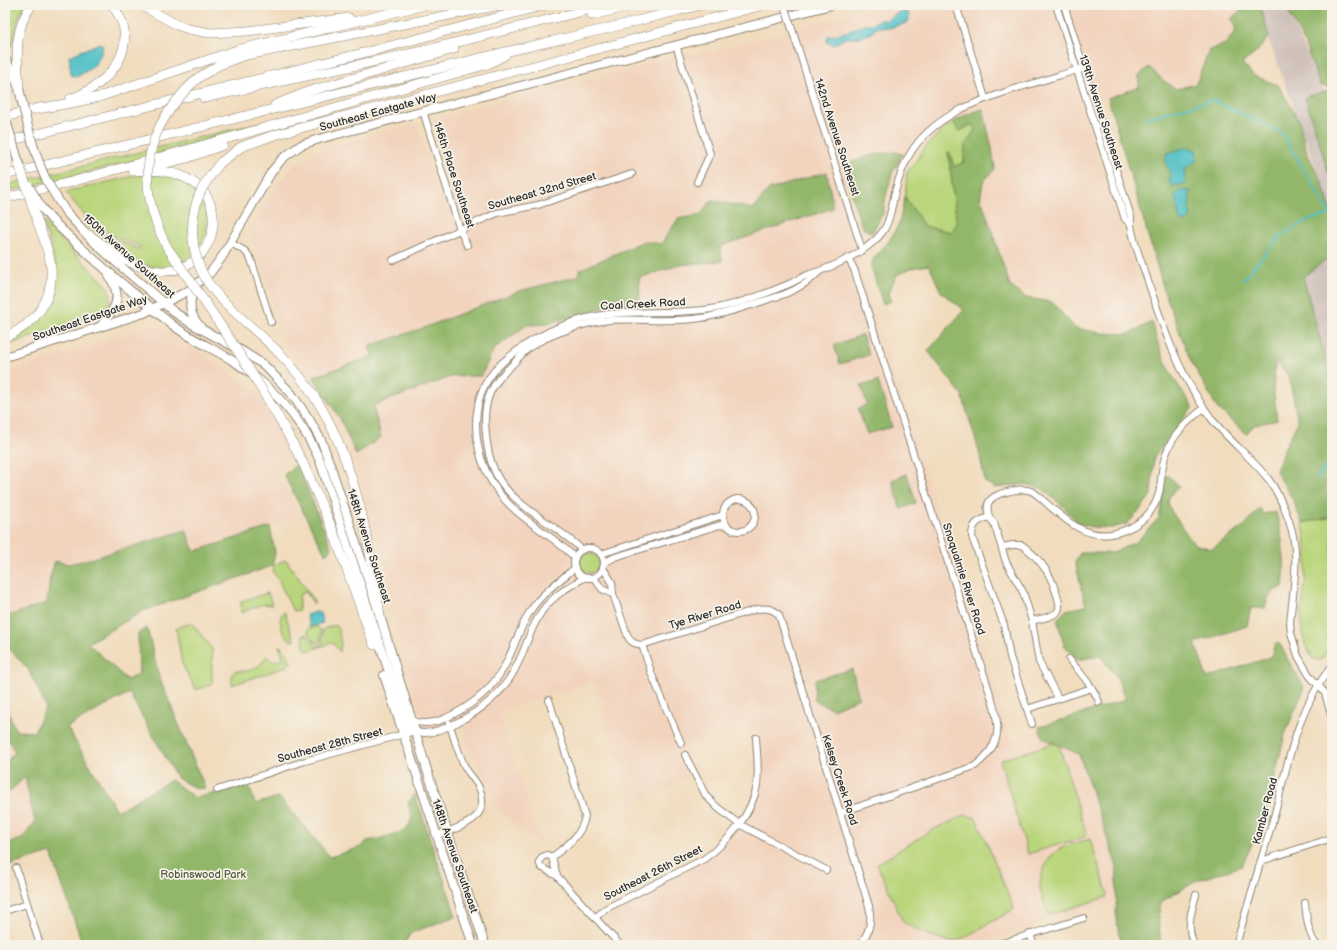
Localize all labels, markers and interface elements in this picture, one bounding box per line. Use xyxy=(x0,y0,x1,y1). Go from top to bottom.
street label: 139th Avenue Southeast xyxy=(1076,53,1126,171)
street label: 142nd Avenue Southeast xyxy=(812,77,862,198)
street label: Southeast Eastgate Way xyxy=(318,90,438,134)
street label: 146th Place Southeast xyxy=(431,120,477,230)
street label: Southeast 32nd Street xyxy=(487,169,598,213)
street label: 150th Avenue Southeast xyxy=(80,211,178,301)
street label: Southeast Eastgate Way xyxy=(31,292,149,344)
street label: Coal Creek Road xyxy=(600,295,686,313)
street label: 148th Avenue Southeast xyxy=(344,487,394,605)
street label: Snoqualmie River Road xyxy=(940,521,988,637)
street label: Tye River Road xyxy=(667,598,743,632)
street label: Southeast 28th Street xyxy=(276,725,385,765)
street label: Kelsey Creek Road xyxy=(819,733,861,827)
street label: Kamber Road xyxy=(1250,776,1280,846)
street label: 148th Avenue Southeast xyxy=(429,797,481,915)
street label: Southeast 26th Street xyxy=(602,842,705,903)
park label: Robinswood Park xyxy=(160,868,246,881)

